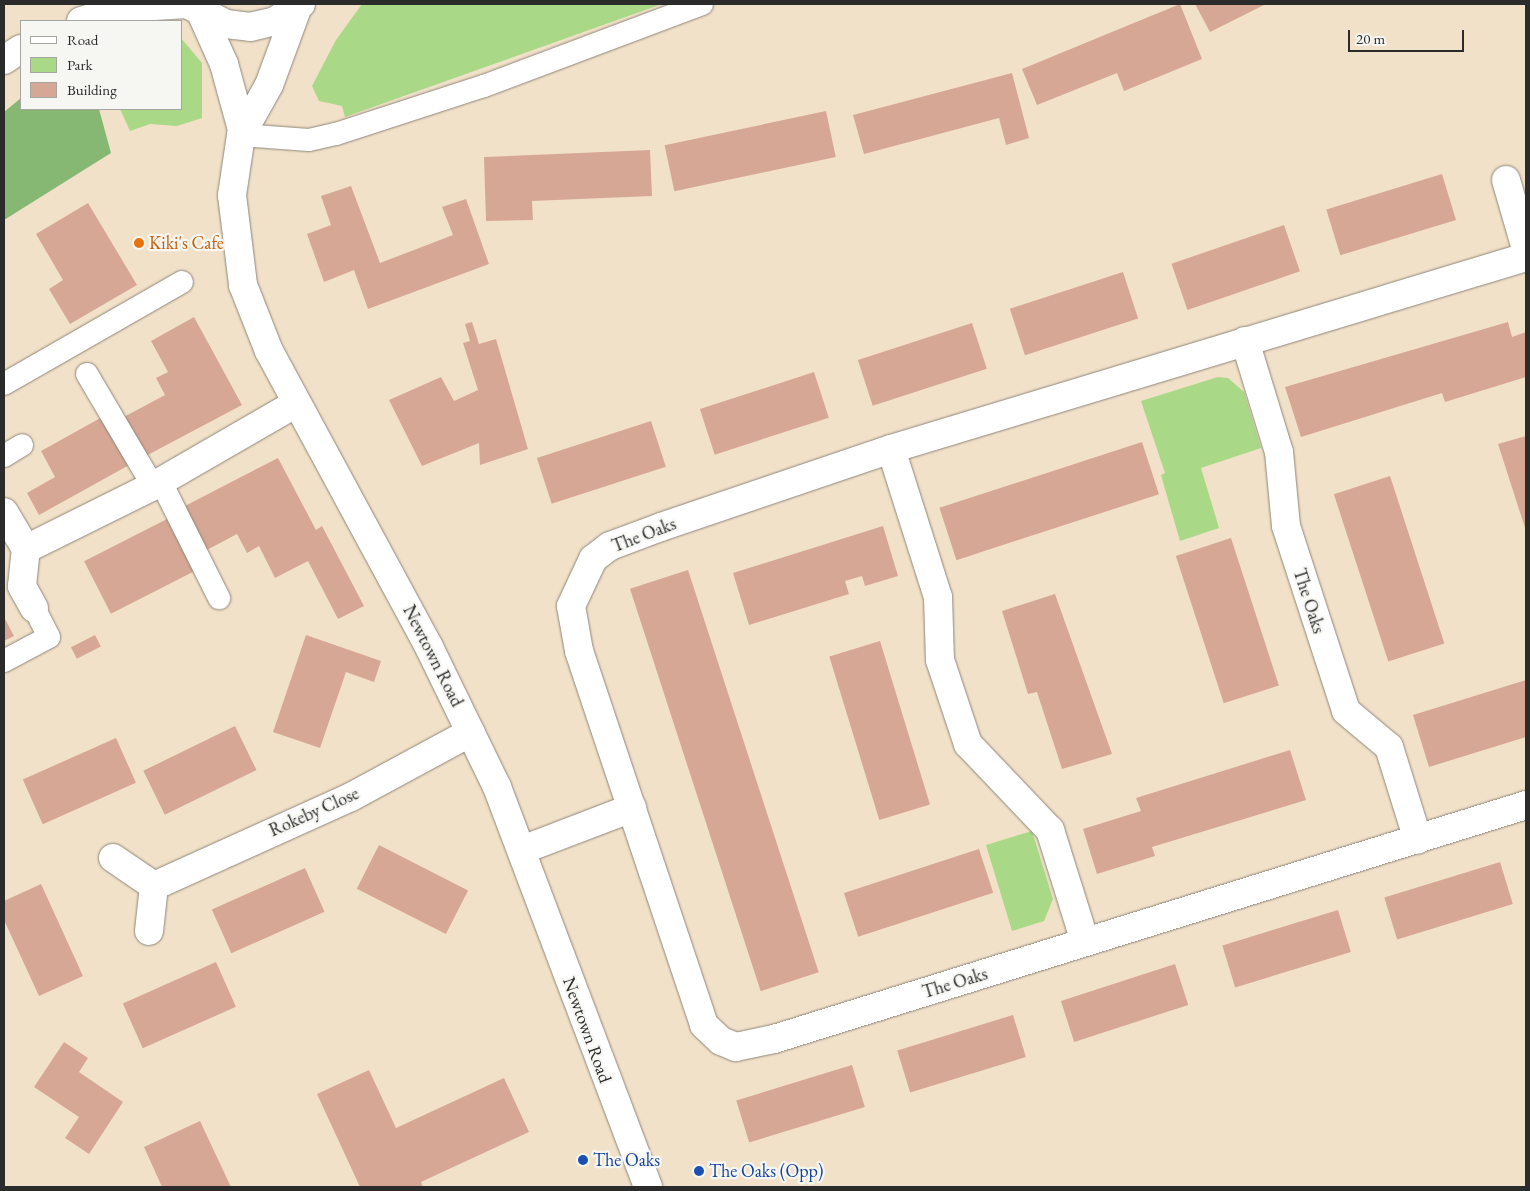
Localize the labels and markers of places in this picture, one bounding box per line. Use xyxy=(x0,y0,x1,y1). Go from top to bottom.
place label: Kiki's Cafe xyxy=(149,232,224,254)
marker: Kiki's Cafe xyxy=(133,237,145,249)
place label: The Oaks xyxy=(593,1149,660,1171)
marker: The Oaks xyxy=(577,1154,589,1166)
place label: The Oaks (Opp) xyxy=(709,1160,823,1182)
marker: The Oaks (Opp) xyxy=(693,1165,705,1177)

